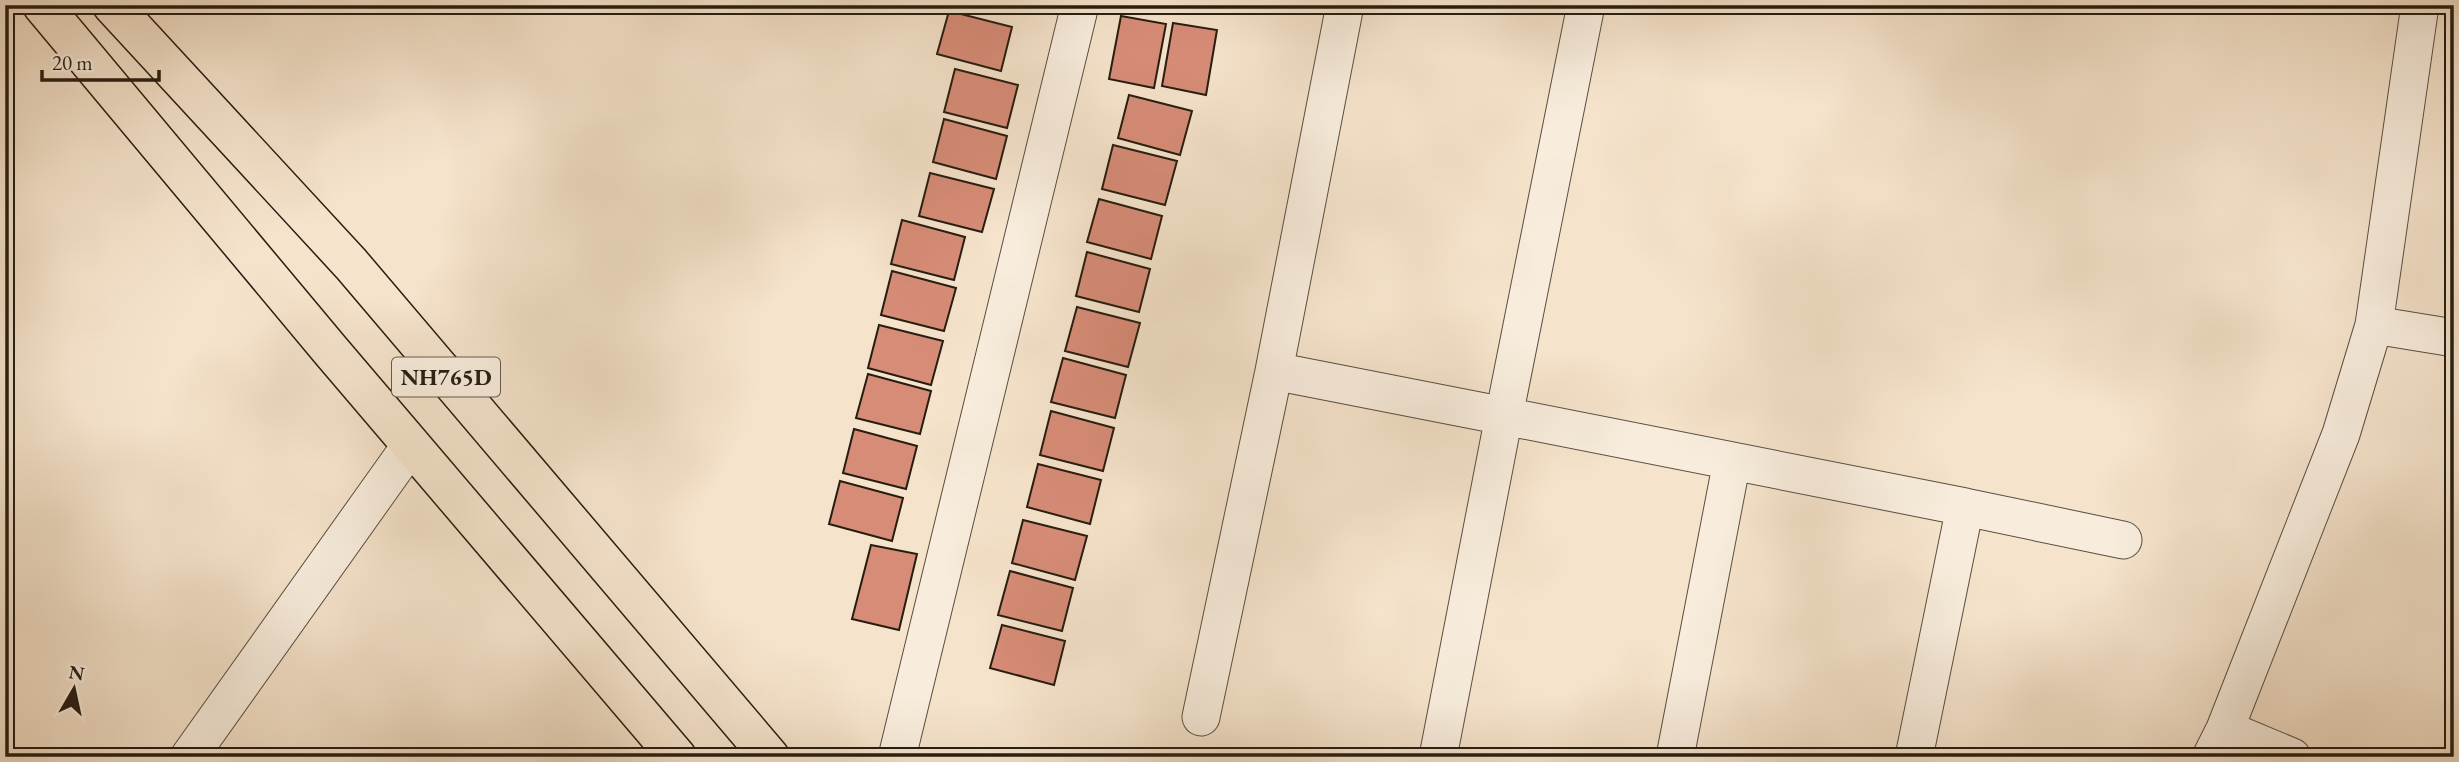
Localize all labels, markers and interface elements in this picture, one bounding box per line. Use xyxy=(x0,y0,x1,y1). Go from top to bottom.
scale bar xyxy=(42,38,159,82)
text: 20 m xyxy=(52,49,93,76)
road number: NH765D xyxy=(392,358,500,396)
north arrow xyxy=(38,654,108,724)
text: N xyxy=(67,659,87,686)

